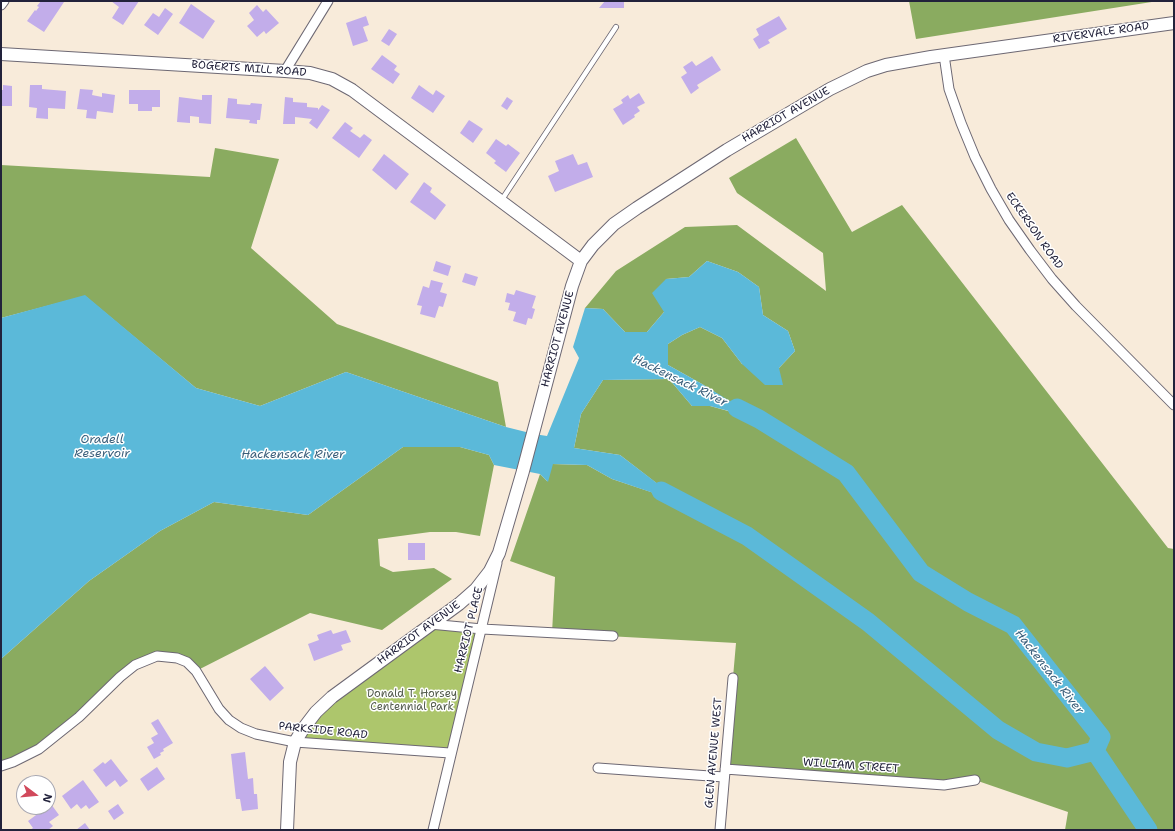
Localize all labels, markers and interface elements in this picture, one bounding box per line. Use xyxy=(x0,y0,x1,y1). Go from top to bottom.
street label: RIVERVALE ROAD xyxy=(1052,20,1150,46)
street label: BOGERTS MILL ROAD xyxy=(191,58,307,80)
street label: HARRIOT AVENUE xyxy=(740,84,832,146)
street label: ECKERSON ROAD xyxy=(1003,190,1065,272)
street label: HARRIOT AVENUE xyxy=(539,289,577,389)
water label: Hackensack River xyxy=(630,352,730,410)
water label: Oradell Reservoir xyxy=(74,433,130,461)
water label: Hackensack River xyxy=(241,448,345,462)
street label: HARRIOT PLACE xyxy=(452,585,486,675)
street label: HARRIOT AVENUE xyxy=(375,599,463,667)
water label: Hackensack River xyxy=(1011,627,1087,717)
park label: Donald T. Horsey Centennial Park xyxy=(367,687,457,713)
street label: GLEN AVENUE WEST xyxy=(703,697,725,809)
street label: PARKSIDE ROAD xyxy=(278,720,368,742)
street label: WILLIAM STREET xyxy=(802,756,900,776)
north arrow xyxy=(16,775,56,815)
text: N xyxy=(39,792,55,804)

